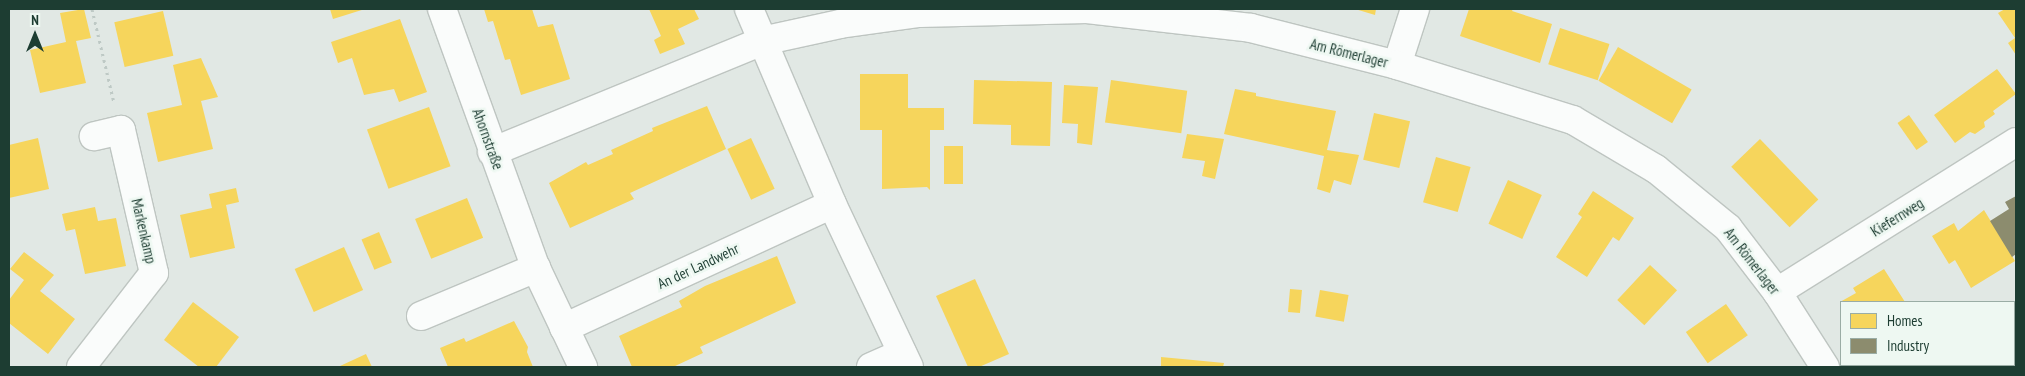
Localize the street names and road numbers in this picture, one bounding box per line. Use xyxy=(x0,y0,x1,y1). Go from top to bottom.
street label: Am Römerlager xyxy=(1308,35,1390,71)
street label: Ahornstraße xyxy=(469,106,507,172)
street label: Kiefernweg xyxy=(1867,194,1927,240)
street label: Markenkamp xyxy=(128,197,160,265)
street label: Am Römerlager xyxy=(1720,224,1784,298)
street label: An der Landwehr xyxy=(655,239,741,293)

